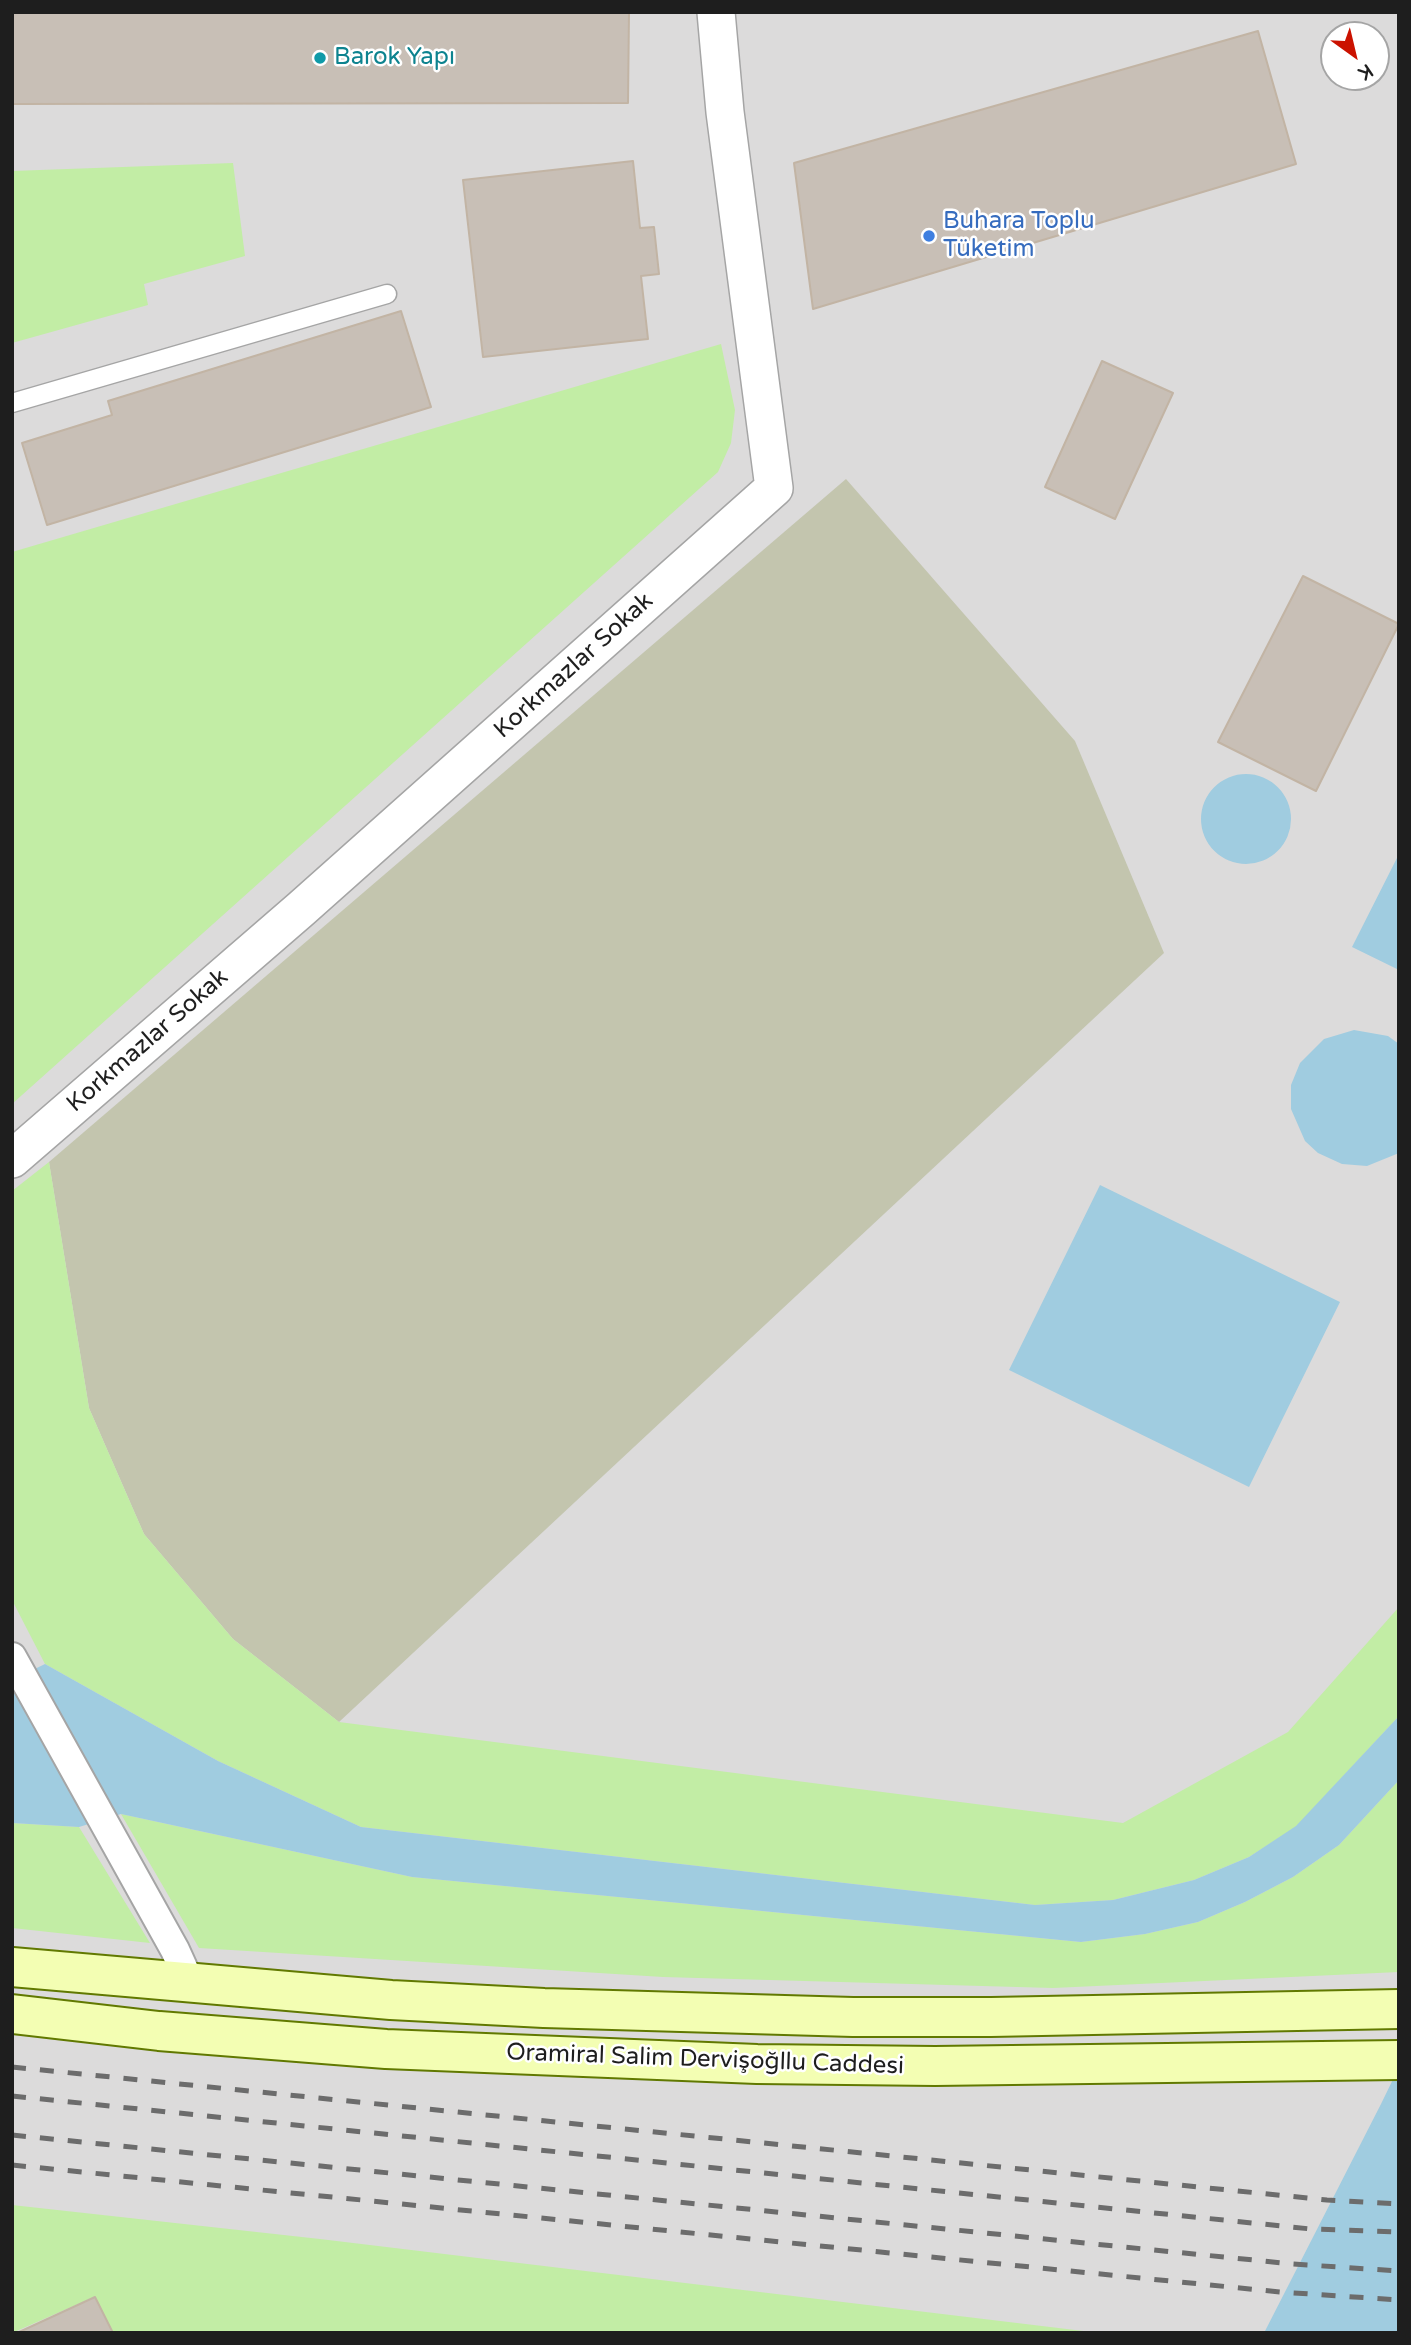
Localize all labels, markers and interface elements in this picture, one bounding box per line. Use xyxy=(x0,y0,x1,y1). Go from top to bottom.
north arrow xyxy=(1320,21,1390,91)
place label: Barok Yapı xyxy=(334,44,455,72)
marker: Barok Yapı xyxy=(312,50,328,66)
text: K xyxy=(1354,59,1377,84)
place label: Buhara Toplu Tüketim xyxy=(943,208,1095,264)
marker: Buhara Toplu Tüketim xyxy=(921,228,937,244)
street label: Korkmazlar Sokak xyxy=(489,587,659,745)
street label: Korkmazlar Sokak xyxy=(62,963,234,1119)
street label: Oramiral Salim Dervişoğllu Caddesi xyxy=(506,2039,904,2081)

